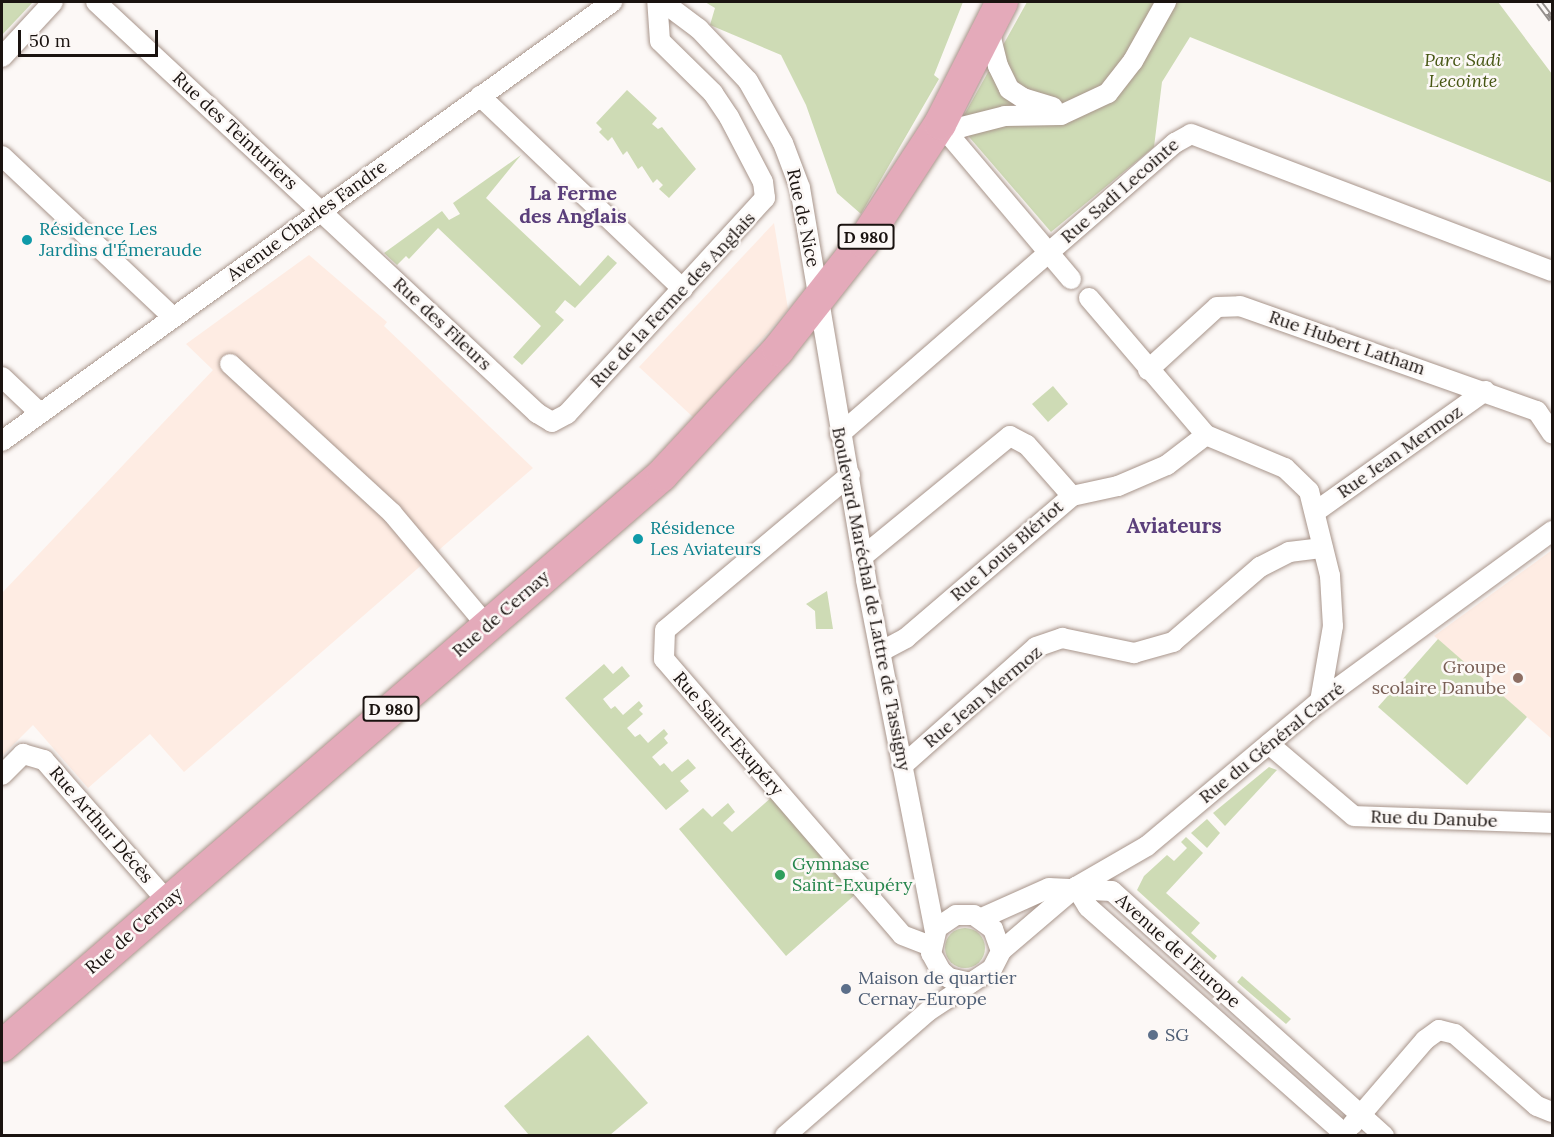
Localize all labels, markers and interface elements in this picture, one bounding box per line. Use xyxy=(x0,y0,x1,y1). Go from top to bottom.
scale bar xyxy=(21,18,160,56)
text: 50 m xyxy=(29,29,71,52)
park label: Parc Sadi Lecointe xyxy=(1424,50,1502,92)
street label: Rue des Teinturiers xyxy=(168,68,302,194)
street label: Rue Sadi Lecointe xyxy=(1057,134,1183,248)
street label: Avenue Charles Fandre xyxy=(223,156,391,286)
street label: Rue de Nice xyxy=(782,167,824,269)
district label: La Ferme des Anglais xyxy=(519,181,627,228)
street label: Rue de la Ferme des Anglais xyxy=(586,208,760,392)
place label: Résidence Les Jardins d'Émeraude xyxy=(39,219,202,262)
road number: D 980 xyxy=(838,224,894,250)
marker: Résidence Les Jardins d'Émeraude xyxy=(20,233,34,247)
street label: Rue des Fileurs xyxy=(388,273,496,375)
street label: Rue Hubert Latham xyxy=(1266,306,1428,380)
street label: Rue Jean Mermoz xyxy=(1333,401,1467,503)
street label: Boulevard Maréchal de Lattre de Tassigny xyxy=(827,425,915,773)
street label: Rue Louis Blériot xyxy=(946,496,1068,606)
district label: Aviateurs xyxy=(1126,513,1222,539)
place label: Résidence Les Aviateurs xyxy=(650,518,761,560)
marker: Résidence Les Aviateurs xyxy=(631,532,645,546)
street label: Rue de Cernay xyxy=(448,566,554,662)
street label: Rue Jean Mermoz xyxy=(920,641,1046,753)
place label: Groupe scolaire Danube xyxy=(1372,657,1506,700)
street label: Rue Saint-Exupéry xyxy=(668,668,788,800)
marker: Groupe scolaire Danube xyxy=(1511,671,1525,685)
street label: Rue du Général Carré xyxy=(1195,678,1349,808)
road number: D 980 xyxy=(362,696,420,722)
street label: Rue Arthur Décès xyxy=(44,762,158,888)
street label: Rue du Danube xyxy=(1370,806,1498,832)
place label: Gymnase Saint-Exupéry xyxy=(792,854,912,896)
marker: Gymnase Saint-Exupéry xyxy=(773,868,787,882)
street label: Rue de Cernay xyxy=(81,883,187,979)
street label: Avenue de l'Europe xyxy=(1111,889,1245,1013)
place label: Maison de quartier Cernay-Europe xyxy=(858,968,1017,1010)
marker: Maison de quartier Cernay-Europe xyxy=(839,982,853,996)
place label: SG xyxy=(1165,1024,1189,1046)
marker: SG xyxy=(1146,1028,1160,1042)

